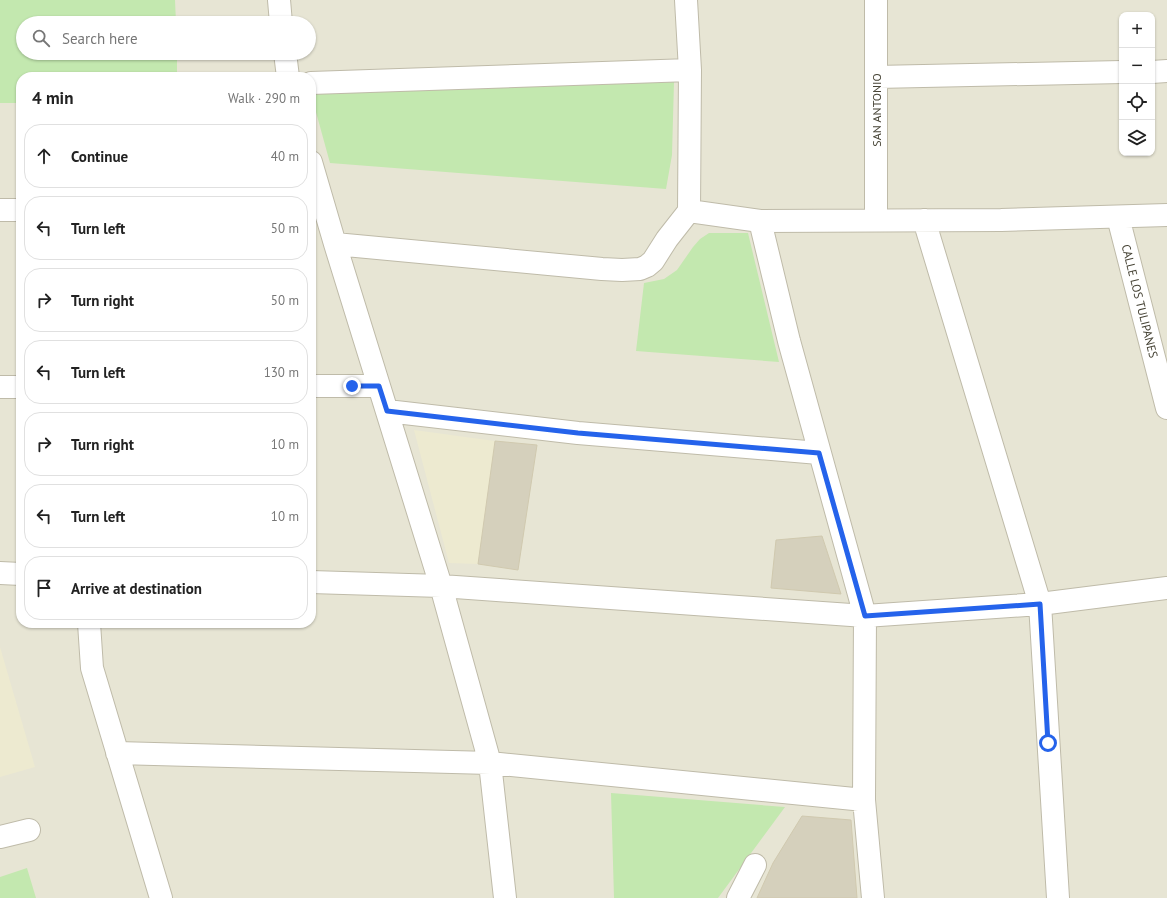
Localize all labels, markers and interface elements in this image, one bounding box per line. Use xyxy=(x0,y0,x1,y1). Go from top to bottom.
map controls xyxy=(1119,12,1155,156)
button: + xyxy=(1119,12,1155,48)
search box xyxy=(16,16,316,60)
icon: search xyxy=(30,27,52,49)
text: Search here xyxy=(62,29,138,48)
button: − xyxy=(1119,48,1155,84)
street label: SAN ANTONIO xyxy=(869,73,884,147)
button: locate xyxy=(1119,84,1155,120)
text: 4 min xyxy=(32,87,73,109)
text: Walk · 290 m xyxy=(228,90,300,107)
button: layers xyxy=(1119,120,1155,156)
icon: ahead xyxy=(33,145,55,167)
text: Continue xyxy=(71,147,128,166)
text: 40 m xyxy=(271,148,299,165)
icon: left xyxy=(33,217,55,239)
text: Turn left xyxy=(71,219,125,238)
text: 50 m xyxy=(271,220,299,237)
street label: CALLE LOS TULIPANES xyxy=(1119,243,1161,359)
icon: right xyxy=(33,289,55,311)
text: Turn right xyxy=(71,291,134,310)
text: 50 m xyxy=(271,292,299,309)
icon: left xyxy=(33,361,55,383)
text: Turn left xyxy=(71,363,125,382)
text: 130 m xyxy=(264,364,299,381)
route end xyxy=(343,377,361,395)
icon: right xyxy=(33,433,55,455)
text: Turn right xyxy=(71,435,134,454)
text: 10 m xyxy=(271,436,299,453)
icon: left xyxy=(33,505,55,527)
text: Turn left xyxy=(71,507,125,526)
text: 10 m xyxy=(271,508,299,525)
icon: arrive xyxy=(33,577,55,599)
text: Arrive at destination xyxy=(71,579,202,598)
route start xyxy=(1039,734,1057,752)

